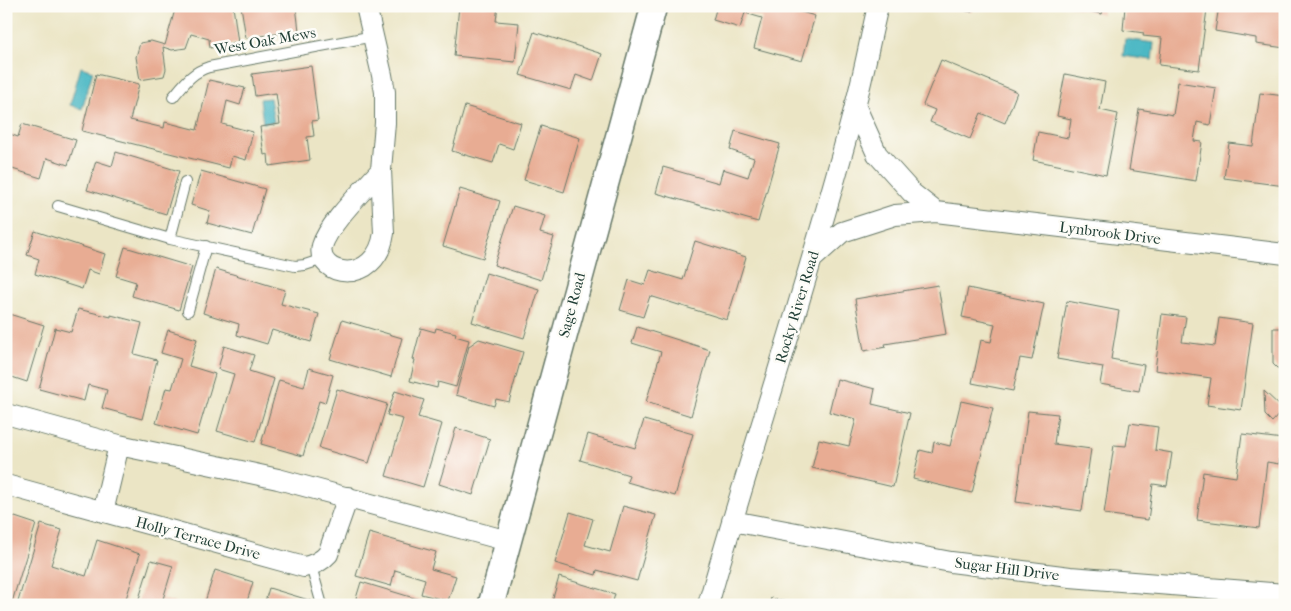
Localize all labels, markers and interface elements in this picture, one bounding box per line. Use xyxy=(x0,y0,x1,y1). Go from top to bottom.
street label: West Oak Mews xyxy=(212,23,318,59)
street label: Lynbrook Drive xyxy=(1058,218,1162,248)
street label: Rocky River Road xyxy=(771,248,823,365)
street label: Sage Road xyxy=(555,270,590,340)
street label: Holly Terrace Drive xyxy=(134,513,263,563)
street label: Sugar Hill Drive xyxy=(954,554,1061,584)

